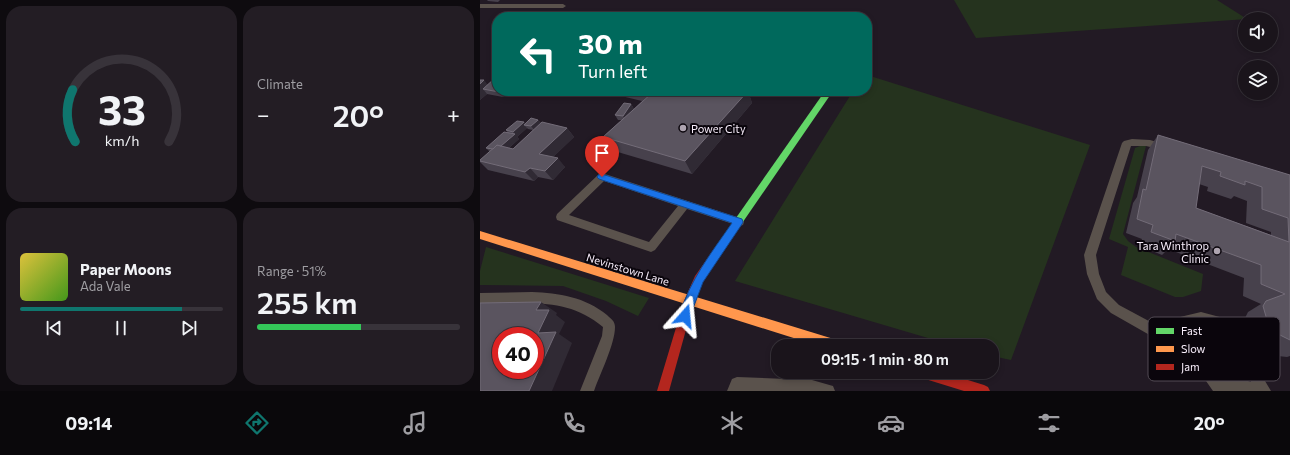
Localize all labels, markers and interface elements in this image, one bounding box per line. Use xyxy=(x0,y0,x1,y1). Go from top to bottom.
map controls xyxy=(1238,12,1278,100)
button: sound xyxy=(1238,12,1278,52)
text: 30 m xyxy=(578,26,643,60)
icon: left xyxy=(512,28,564,80)
text: Turn left xyxy=(578,60,647,82)
button: layers xyxy=(1238,60,1278,100)
text: Climate xyxy=(257,76,303,92)
text: 33 xyxy=(97,83,146,134)
text: 20° xyxy=(333,96,384,133)
text: − xyxy=(257,101,270,128)
text: + xyxy=(447,101,460,128)
place label: Power City xyxy=(691,122,746,135)
marker: Power City xyxy=(678,123,688,133)
text: km/h xyxy=(104,130,139,148)
pin xyxy=(585,136,619,177)
icon: arrive xyxy=(591,142,613,164)
place label: Tara Winthrop Clinic xyxy=(1137,239,1209,265)
marker: Tara Winthrop Clinic xyxy=(1212,246,1222,256)
street label: Nevinstown Lane xyxy=(585,250,671,288)
text: Paper Moons xyxy=(80,260,171,278)
text: Range · 51% xyxy=(257,263,326,279)
text: Ada Vale xyxy=(80,278,131,294)
text: 255 km xyxy=(257,283,358,320)
position arrow xyxy=(664,295,706,337)
icon: previous xyxy=(43,317,65,339)
icon: pause xyxy=(110,317,132,339)
icon: next xyxy=(178,317,200,339)
legend xyxy=(1148,317,1280,381)
text: Fast xyxy=(1181,324,1203,337)
speed limit sign: 40 xyxy=(492,327,544,379)
text: Slow xyxy=(1181,342,1206,355)
text: 09:15 · 1 min · 80 m xyxy=(821,350,949,368)
text: Jam xyxy=(1181,360,1200,374)
icon: directions xyxy=(243,409,271,437)
icon: music xyxy=(401,409,429,437)
icon: phone xyxy=(560,409,588,437)
icon: climate xyxy=(718,409,746,437)
icon: car xyxy=(877,409,905,437)
icon: filters xyxy=(1035,409,1063,437)
text: 09:14 xyxy=(65,412,112,434)
text: 20° xyxy=(1194,412,1225,434)

